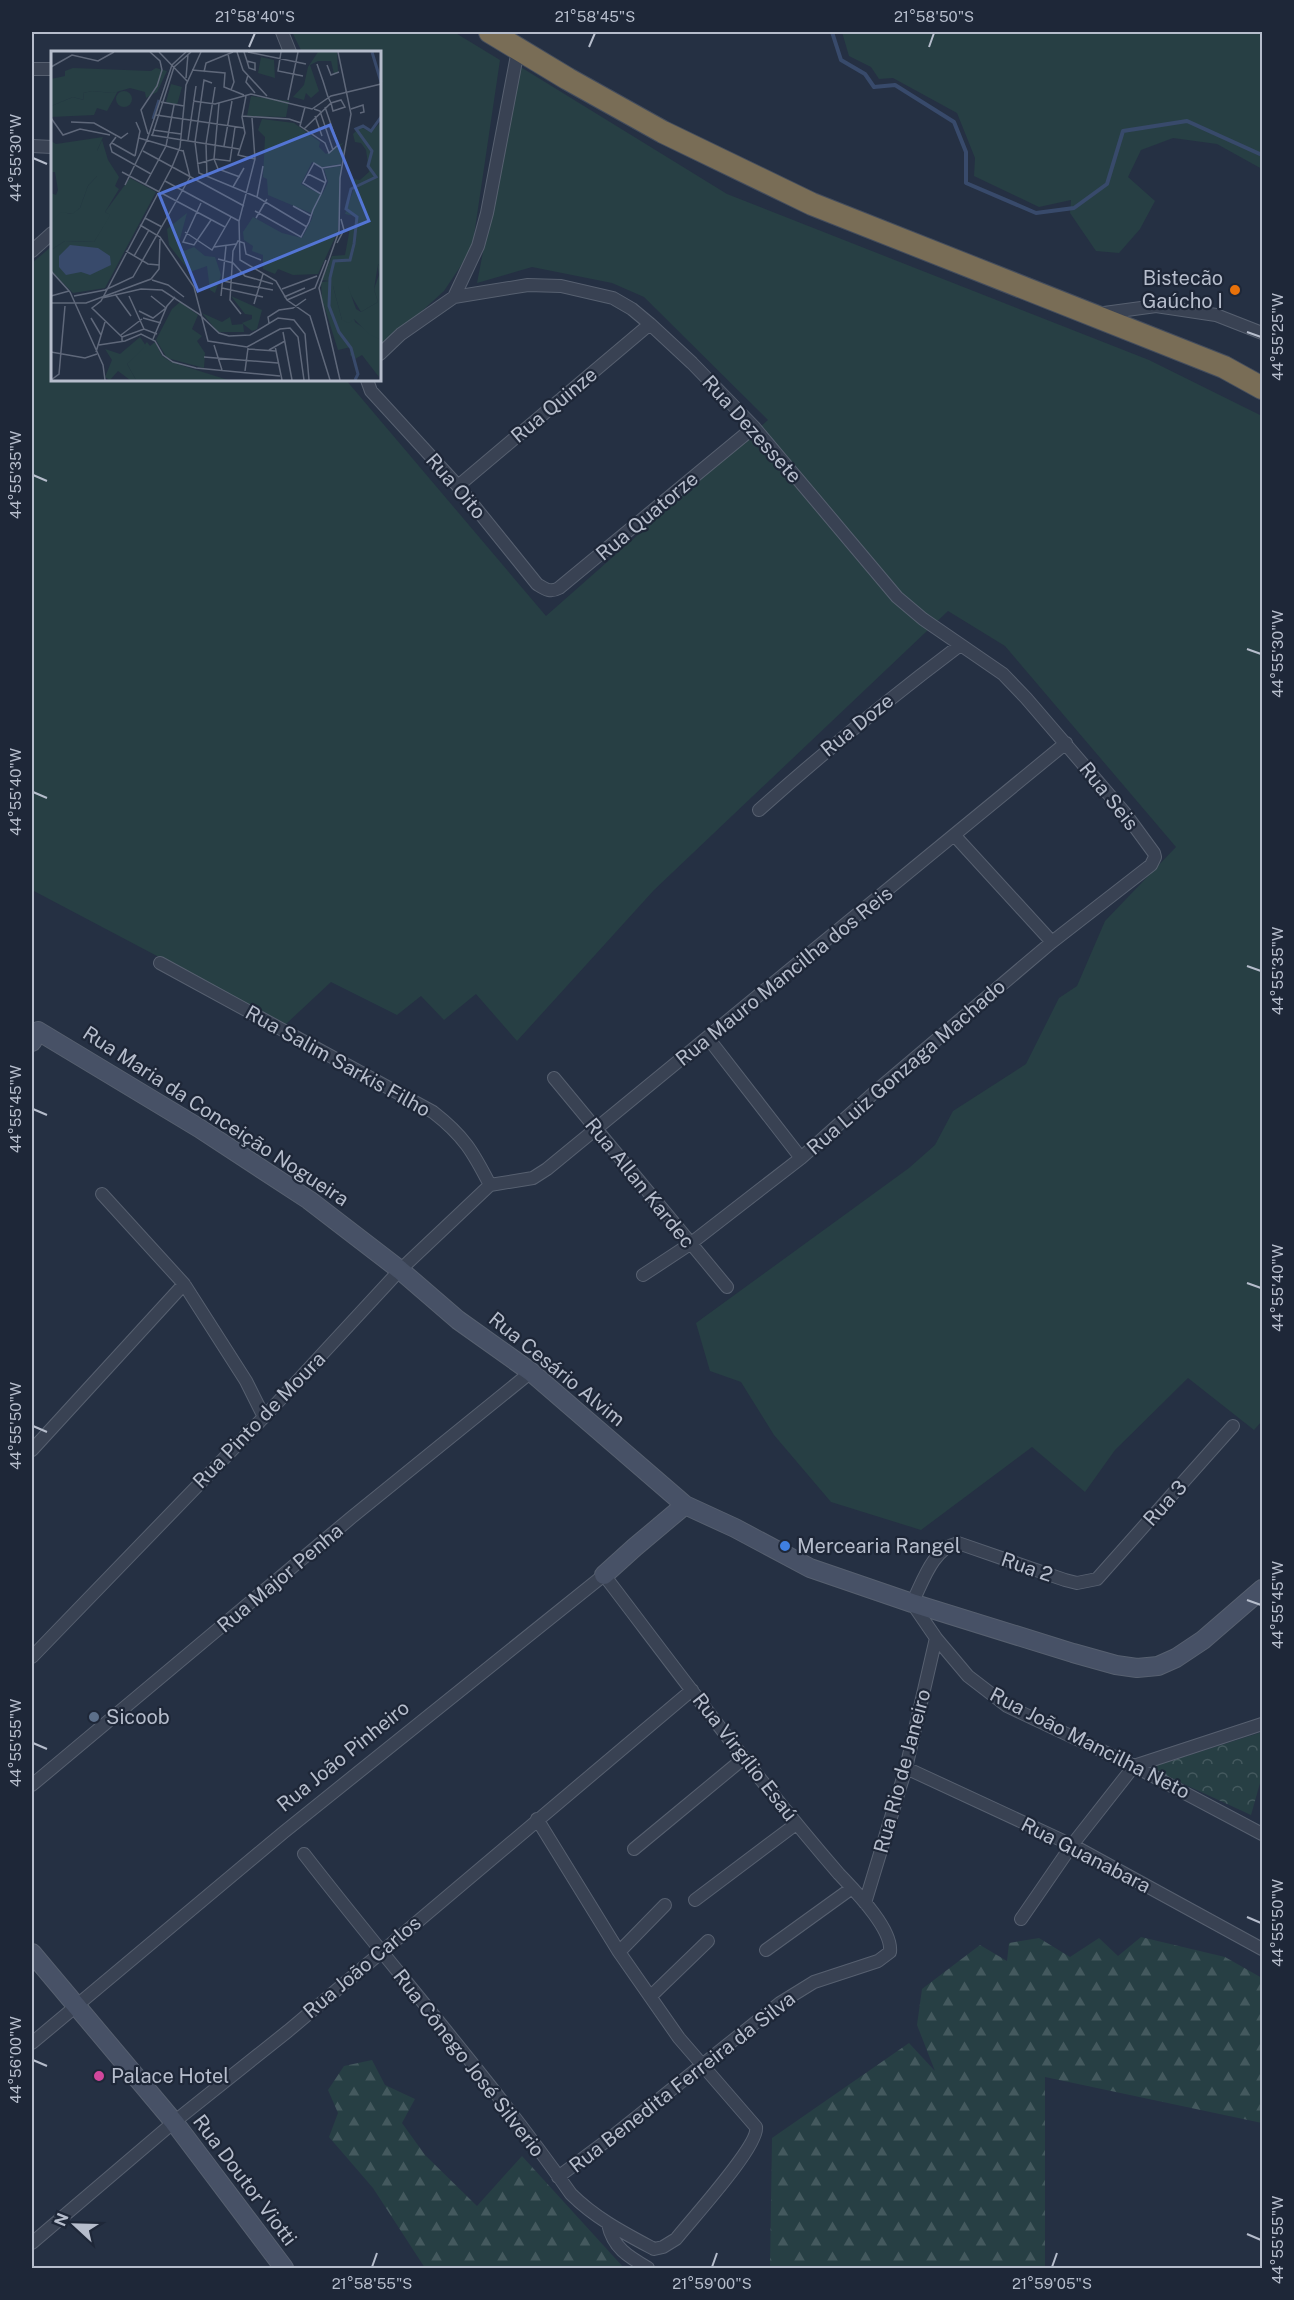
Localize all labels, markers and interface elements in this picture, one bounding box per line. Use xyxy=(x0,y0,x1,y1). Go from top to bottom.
text: 21°58'40"S xyxy=(215,8,295,25)
text: 21°58'45"S xyxy=(555,8,635,25)
text: 21°58'50"S xyxy=(894,8,974,25)
inset map xyxy=(51,51,381,381)
text: 44°55'30"W xyxy=(7,114,24,202)
place label: Bistecão Gaúcho I xyxy=(1142,266,1223,313)
marker: Bistecão Gaúcho I xyxy=(1228,283,1242,297)
text: 44°55'25"W xyxy=(1269,293,1286,381)
street label: Rua Quinze xyxy=(506,362,602,448)
street label: Rua Dezessete xyxy=(697,370,807,488)
text: 44°55'35"W xyxy=(7,431,24,519)
street label: Rua Oito xyxy=(421,448,491,524)
street label: Rua Quatorze xyxy=(591,466,703,566)
text: 44°55'30"W xyxy=(1269,610,1286,698)
street label: Rua Doze xyxy=(816,688,898,762)
text: 44°55'40"W xyxy=(7,748,24,836)
street label: Rua Seis xyxy=(1074,757,1144,835)
street label: Rua Mauro Mancilha dos Reis xyxy=(671,881,897,1071)
text: 44°55'35"W xyxy=(1269,927,1286,1015)
street label: Rua Luiz Gonzaga Machado xyxy=(802,974,1010,1160)
street label: Rua Salim Sarkis Filho xyxy=(241,1000,435,1122)
street label: Rua Maria da Conceição Nogueira xyxy=(79,1021,353,1211)
text: 44°55'45"W xyxy=(7,1065,24,1153)
street label: Rua Allan Kardec xyxy=(580,1113,700,1253)
text: 44°55'40"W xyxy=(1269,1244,1286,1332)
street label: Rua Cesário Alvim xyxy=(484,1307,630,1431)
street label: Rua Pinto de Moura xyxy=(188,1347,330,1493)
text: 44°55'50"W xyxy=(7,1382,24,1470)
street label: Rua 3 xyxy=(1138,1475,1192,1531)
street label: Rua Major Penha xyxy=(212,1518,348,1638)
place label: Mercearia Rangel xyxy=(797,1534,961,1558)
marker: Mercearia Rangel xyxy=(778,1539,792,1553)
street label: Rua 2 xyxy=(998,1547,1056,1587)
text: 44°55'45"W xyxy=(1269,1561,1286,1649)
street label: Rua João Mancilha Neto xyxy=(986,1682,1194,1804)
street label: Rua Rio de Janeiro xyxy=(869,1686,935,1856)
street label: Rua Virgílio Esaú xyxy=(688,1688,802,1826)
street label: Rua João Pinheiro xyxy=(272,1695,414,1817)
text: 44°55'55"W xyxy=(7,1699,24,1787)
place label: Sicoob xyxy=(106,1705,170,1729)
marker: Sicoob xyxy=(87,1710,101,1724)
street label: Rua Guanabara xyxy=(1017,1812,1155,1898)
text: 44°55'50"W xyxy=(1269,1879,1286,1967)
street label: Rua João Carlos xyxy=(298,1911,426,2023)
street label: Rua Cônego José Silverio xyxy=(388,1964,550,2162)
street label: Rua Benedita Ferreira da Silva xyxy=(564,1986,800,2178)
text: 44°56'00"W xyxy=(7,2016,24,2104)
place label: Palace Hotel xyxy=(111,2064,229,2088)
marker: Palace Hotel xyxy=(92,2069,106,2083)
street label: Rua Doutor Viotti xyxy=(188,2110,302,2250)
north arrow xyxy=(45,2195,105,2255)
text: 44°55'55"W xyxy=(1269,2196,1286,2284)
text: N xyxy=(50,2210,73,2229)
text: 21°58'55"S xyxy=(332,2275,412,2292)
text: 21°59'00"S xyxy=(672,2275,752,2292)
text: 21°59'05"S xyxy=(1012,2275,1092,2292)

